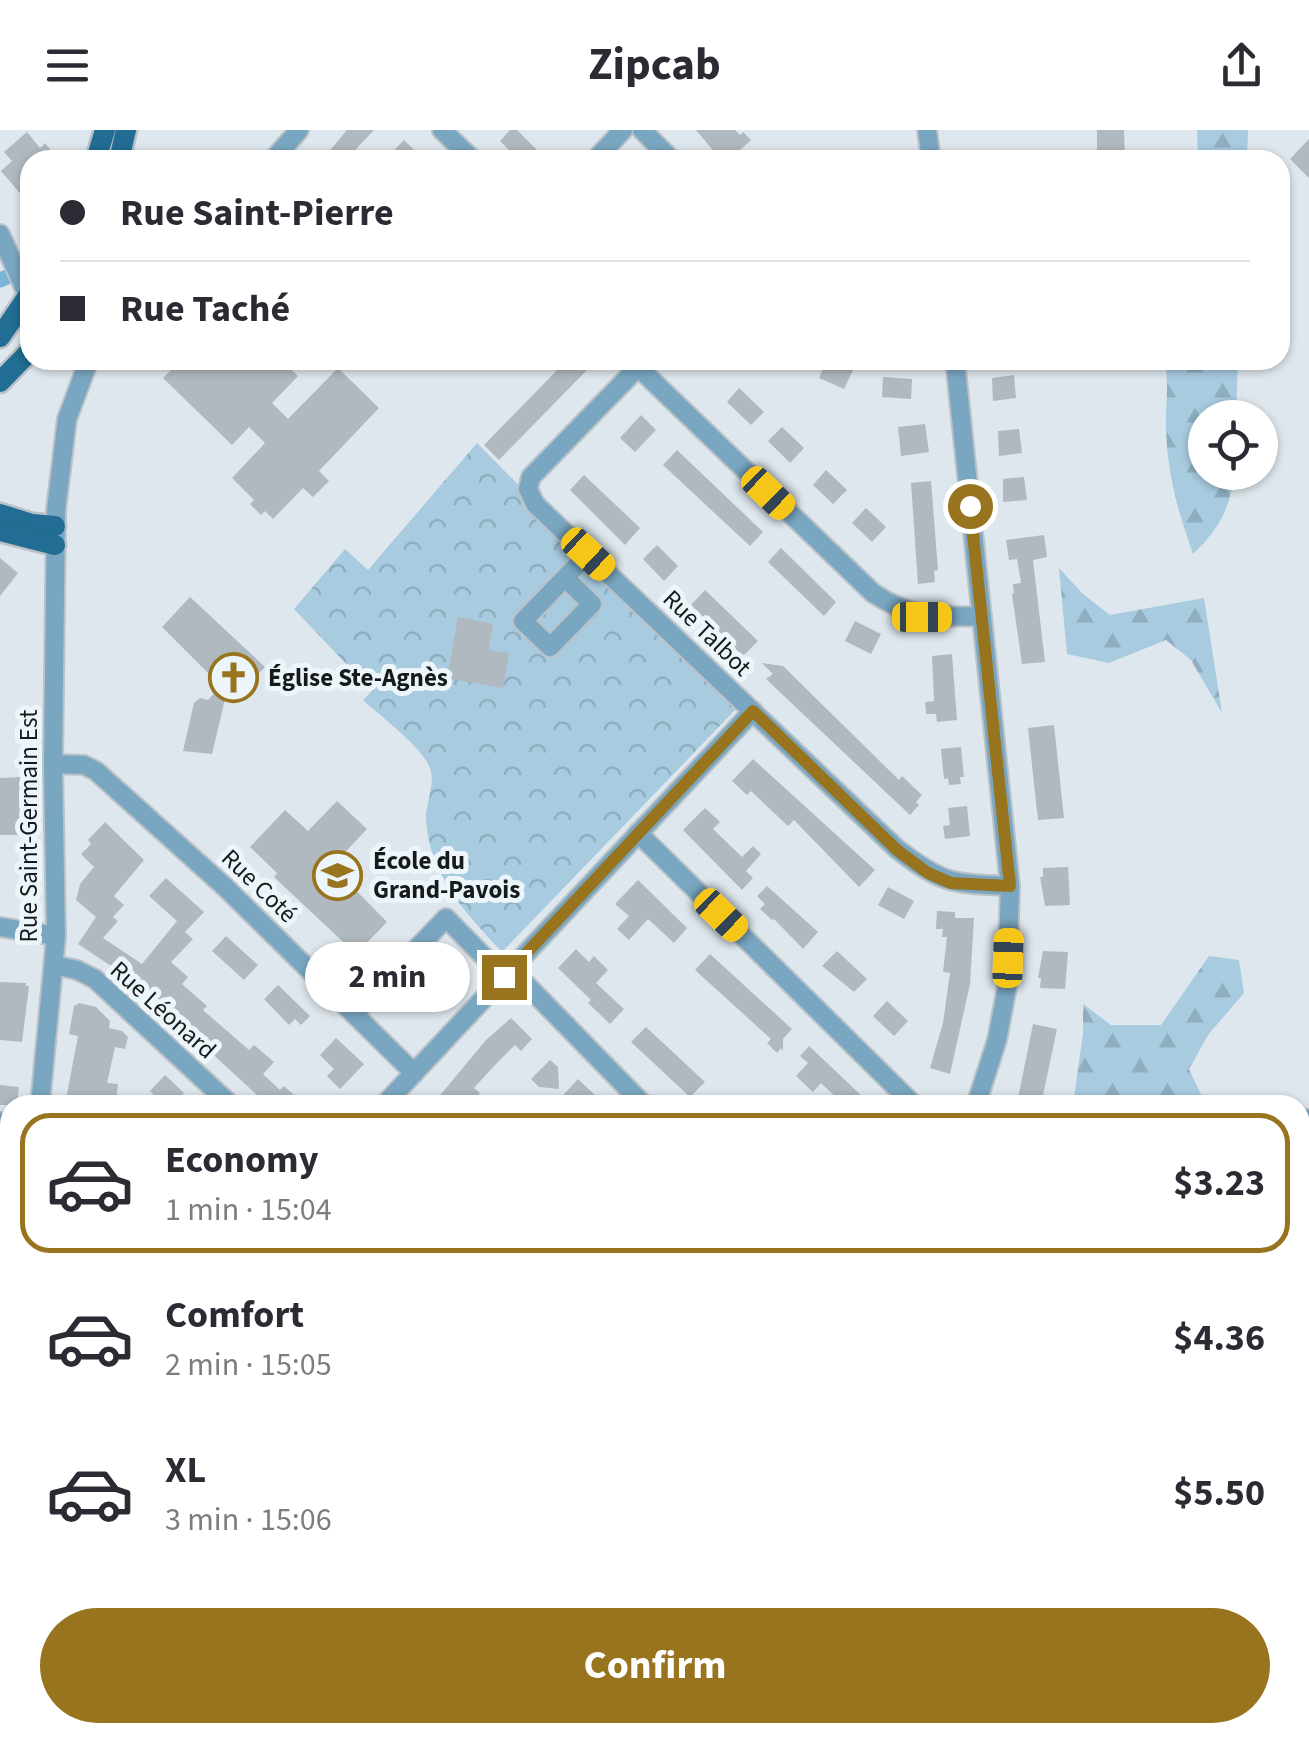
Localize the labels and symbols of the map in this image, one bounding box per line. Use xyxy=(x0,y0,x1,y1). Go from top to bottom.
car xyxy=(736,461,800,525)
route start xyxy=(948,484,993,529)
car xyxy=(556,523,620,585)
street label: Rue Talbot xyxy=(655,581,760,685)
car xyxy=(892,602,952,632)
church icon: Église Ste-Agnès xyxy=(207,652,259,704)
place label: Église Ste-Agnès xyxy=(268,660,448,696)
street label: Rue Saint-Germain Est xyxy=(11,709,47,942)
street label: Rue Coté xyxy=(213,841,305,931)
place label: École du Grand-Pavois xyxy=(373,843,520,908)
school or university icon: École du Grand-Pavois xyxy=(312,849,364,901)
car xyxy=(689,883,753,947)
car xyxy=(992,927,1024,989)
callout: 2 min xyxy=(304,942,469,1012)
street label: Rue Léonard xyxy=(102,953,224,1067)
route end xyxy=(482,955,527,1000)

